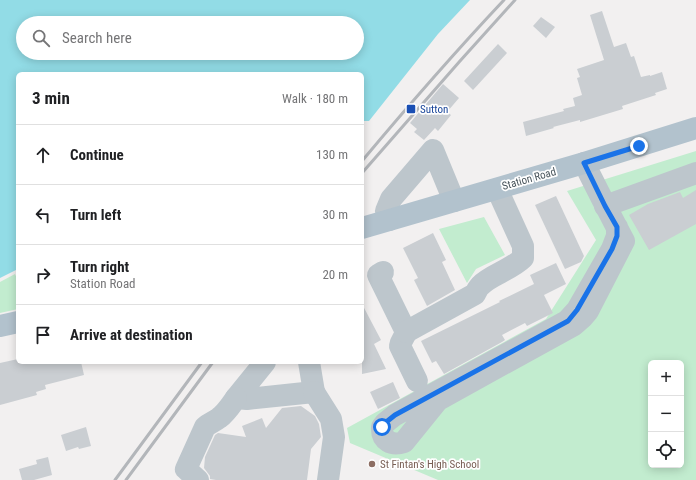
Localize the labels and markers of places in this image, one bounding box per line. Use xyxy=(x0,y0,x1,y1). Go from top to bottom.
marker: Sutton xyxy=(405,103,417,115)
place label: Sutton xyxy=(420,103,448,116)
place label: St Fintan's High School xyxy=(380,458,479,471)
marker: St Fintan's High School xyxy=(367,459,377,469)

